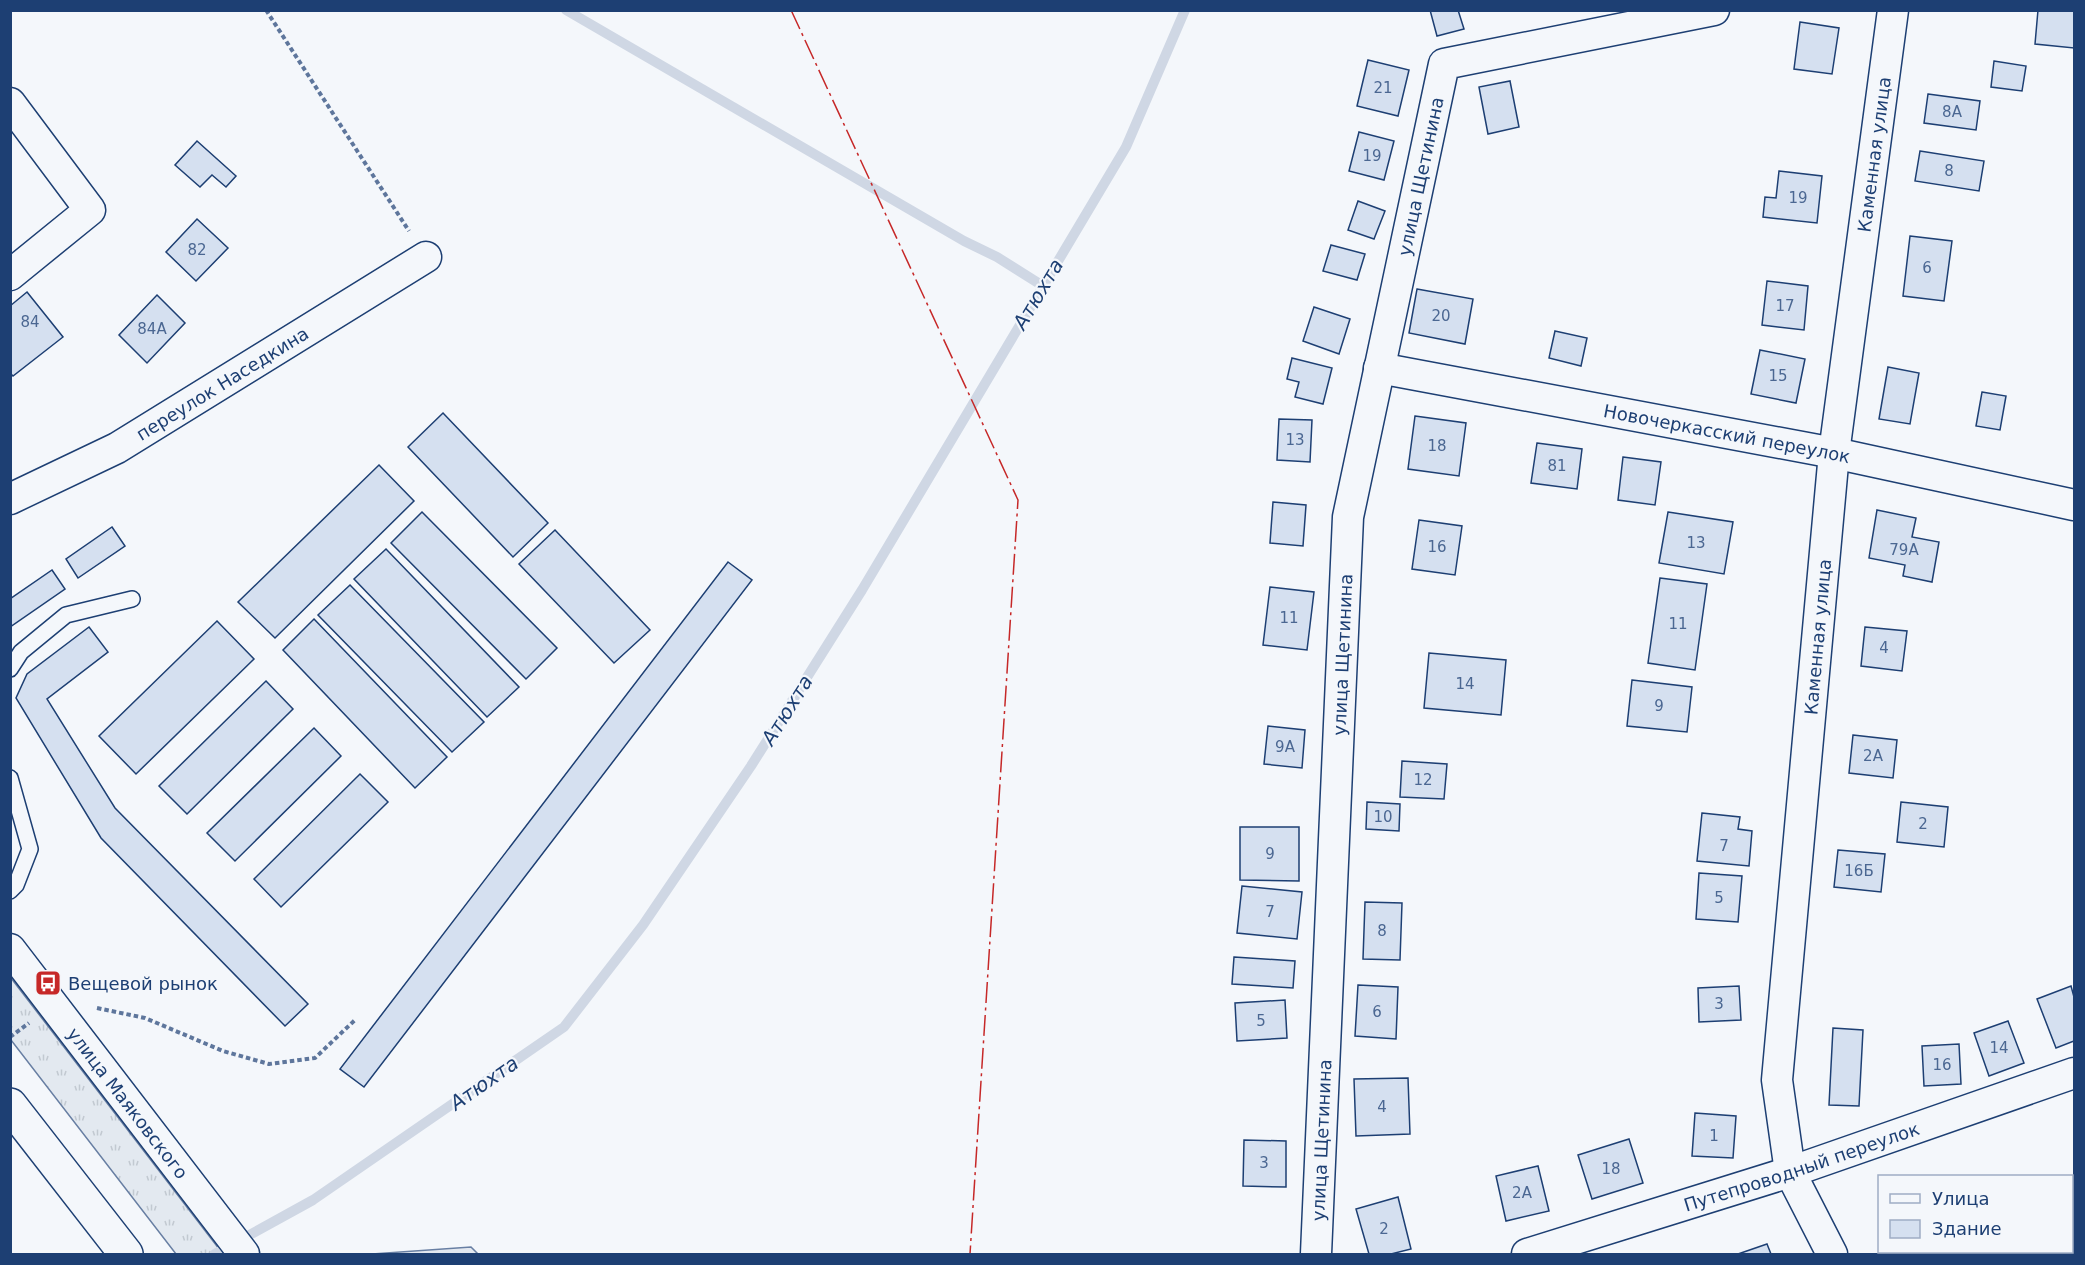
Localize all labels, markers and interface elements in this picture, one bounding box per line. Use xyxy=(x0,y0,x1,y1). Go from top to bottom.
street label: Каменная улица xyxy=(1853,75,1895,233)
house number: 21 xyxy=(1373,79,1393,97)
street label: улица Щетинина xyxy=(1393,95,1447,258)
house number: 8А xyxy=(1942,103,1963,121)
house number: 19 xyxy=(1362,147,1382,165)
house number: 8 xyxy=(1944,162,1954,180)
house number: 19 xyxy=(1788,189,1808,207)
house number: 82 xyxy=(187,241,207,259)
water label: Атюхта xyxy=(1007,254,1068,335)
house number: 6 xyxy=(1922,259,1932,277)
house number: 17 xyxy=(1775,297,1795,315)
house number: 20 xyxy=(1431,307,1451,325)
house number: 84 xyxy=(20,313,40,331)
house number: 84А xyxy=(137,320,167,338)
street label: переулок Наседкина xyxy=(132,322,312,444)
house number: 15 xyxy=(1768,367,1788,385)
street label: Новочеркасский переулок xyxy=(1602,400,1852,467)
house number: 13 xyxy=(1285,431,1305,449)
house number: 18 xyxy=(1427,437,1447,455)
house number: 81 xyxy=(1547,457,1567,475)
house number: 13 xyxy=(1686,534,1706,552)
house number: 16 xyxy=(1427,538,1447,556)
house number: 79А xyxy=(1889,541,1919,559)
street label: Каменная улица xyxy=(1800,558,1835,716)
street label: улица Щетинина xyxy=(1328,573,1356,736)
house number: 11 xyxy=(1279,609,1299,627)
house number: 11 xyxy=(1668,615,1688,633)
house number: 4 xyxy=(1879,639,1889,657)
water label: Атюхта xyxy=(755,671,818,751)
house number: 14 xyxy=(1455,675,1475,693)
house number: 9 xyxy=(1654,697,1664,715)
house number: 9А xyxy=(1275,738,1296,756)
house number: 2А xyxy=(1863,747,1884,765)
house number: 12 xyxy=(1413,771,1433,789)
house number: 10 xyxy=(1373,808,1393,826)
house number: 2 xyxy=(1918,815,1928,833)
house number: 7 xyxy=(1719,837,1729,855)
house number: 9 xyxy=(1265,845,1275,863)
house number: 16Б xyxy=(1844,862,1874,880)
house number: 5 xyxy=(1714,889,1724,907)
house number: 7 xyxy=(1265,903,1275,921)
house number: 8 xyxy=(1377,922,1387,940)
bus stop icon: Вещевой рынок xyxy=(33,968,63,998)
place label: Вещевой рынок xyxy=(68,973,218,994)
house number: 3 xyxy=(1714,995,1724,1013)
house number: 6 xyxy=(1372,1003,1382,1021)
house number: 5 xyxy=(1256,1012,1266,1030)
street label: улица Маяковского xyxy=(63,1023,193,1183)
house number: 14 xyxy=(1989,1039,2009,1057)
water label: Атюхта xyxy=(444,1051,523,1116)
house number: 16 xyxy=(1932,1056,1952,1074)
street label: улица Щетинина xyxy=(1307,1059,1335,1222)
house number: 4 xyxy=(1377,1098,1387,1116)
street label: Путепроводный переулок xyxy=(1681,1117,1922,1215)
house number: 1 xyxy=(1709,1127,1719,1145)
house number: 3 xyxy=(1259,1154,1269,1172)
house number: 18 xyxy=(1601,1160,1621,1178)
legend xyxy=(1878,1175,2073,1253)
house number: 2А xyxy=(1512,1184,1533,1202)
text: Улица xyxy=(1932,1188,1989,1209)
text: Здание xyxy=(1932,1218,2002,1239)
house number: 2 xyxy=(1379,1220,1389,1238)

